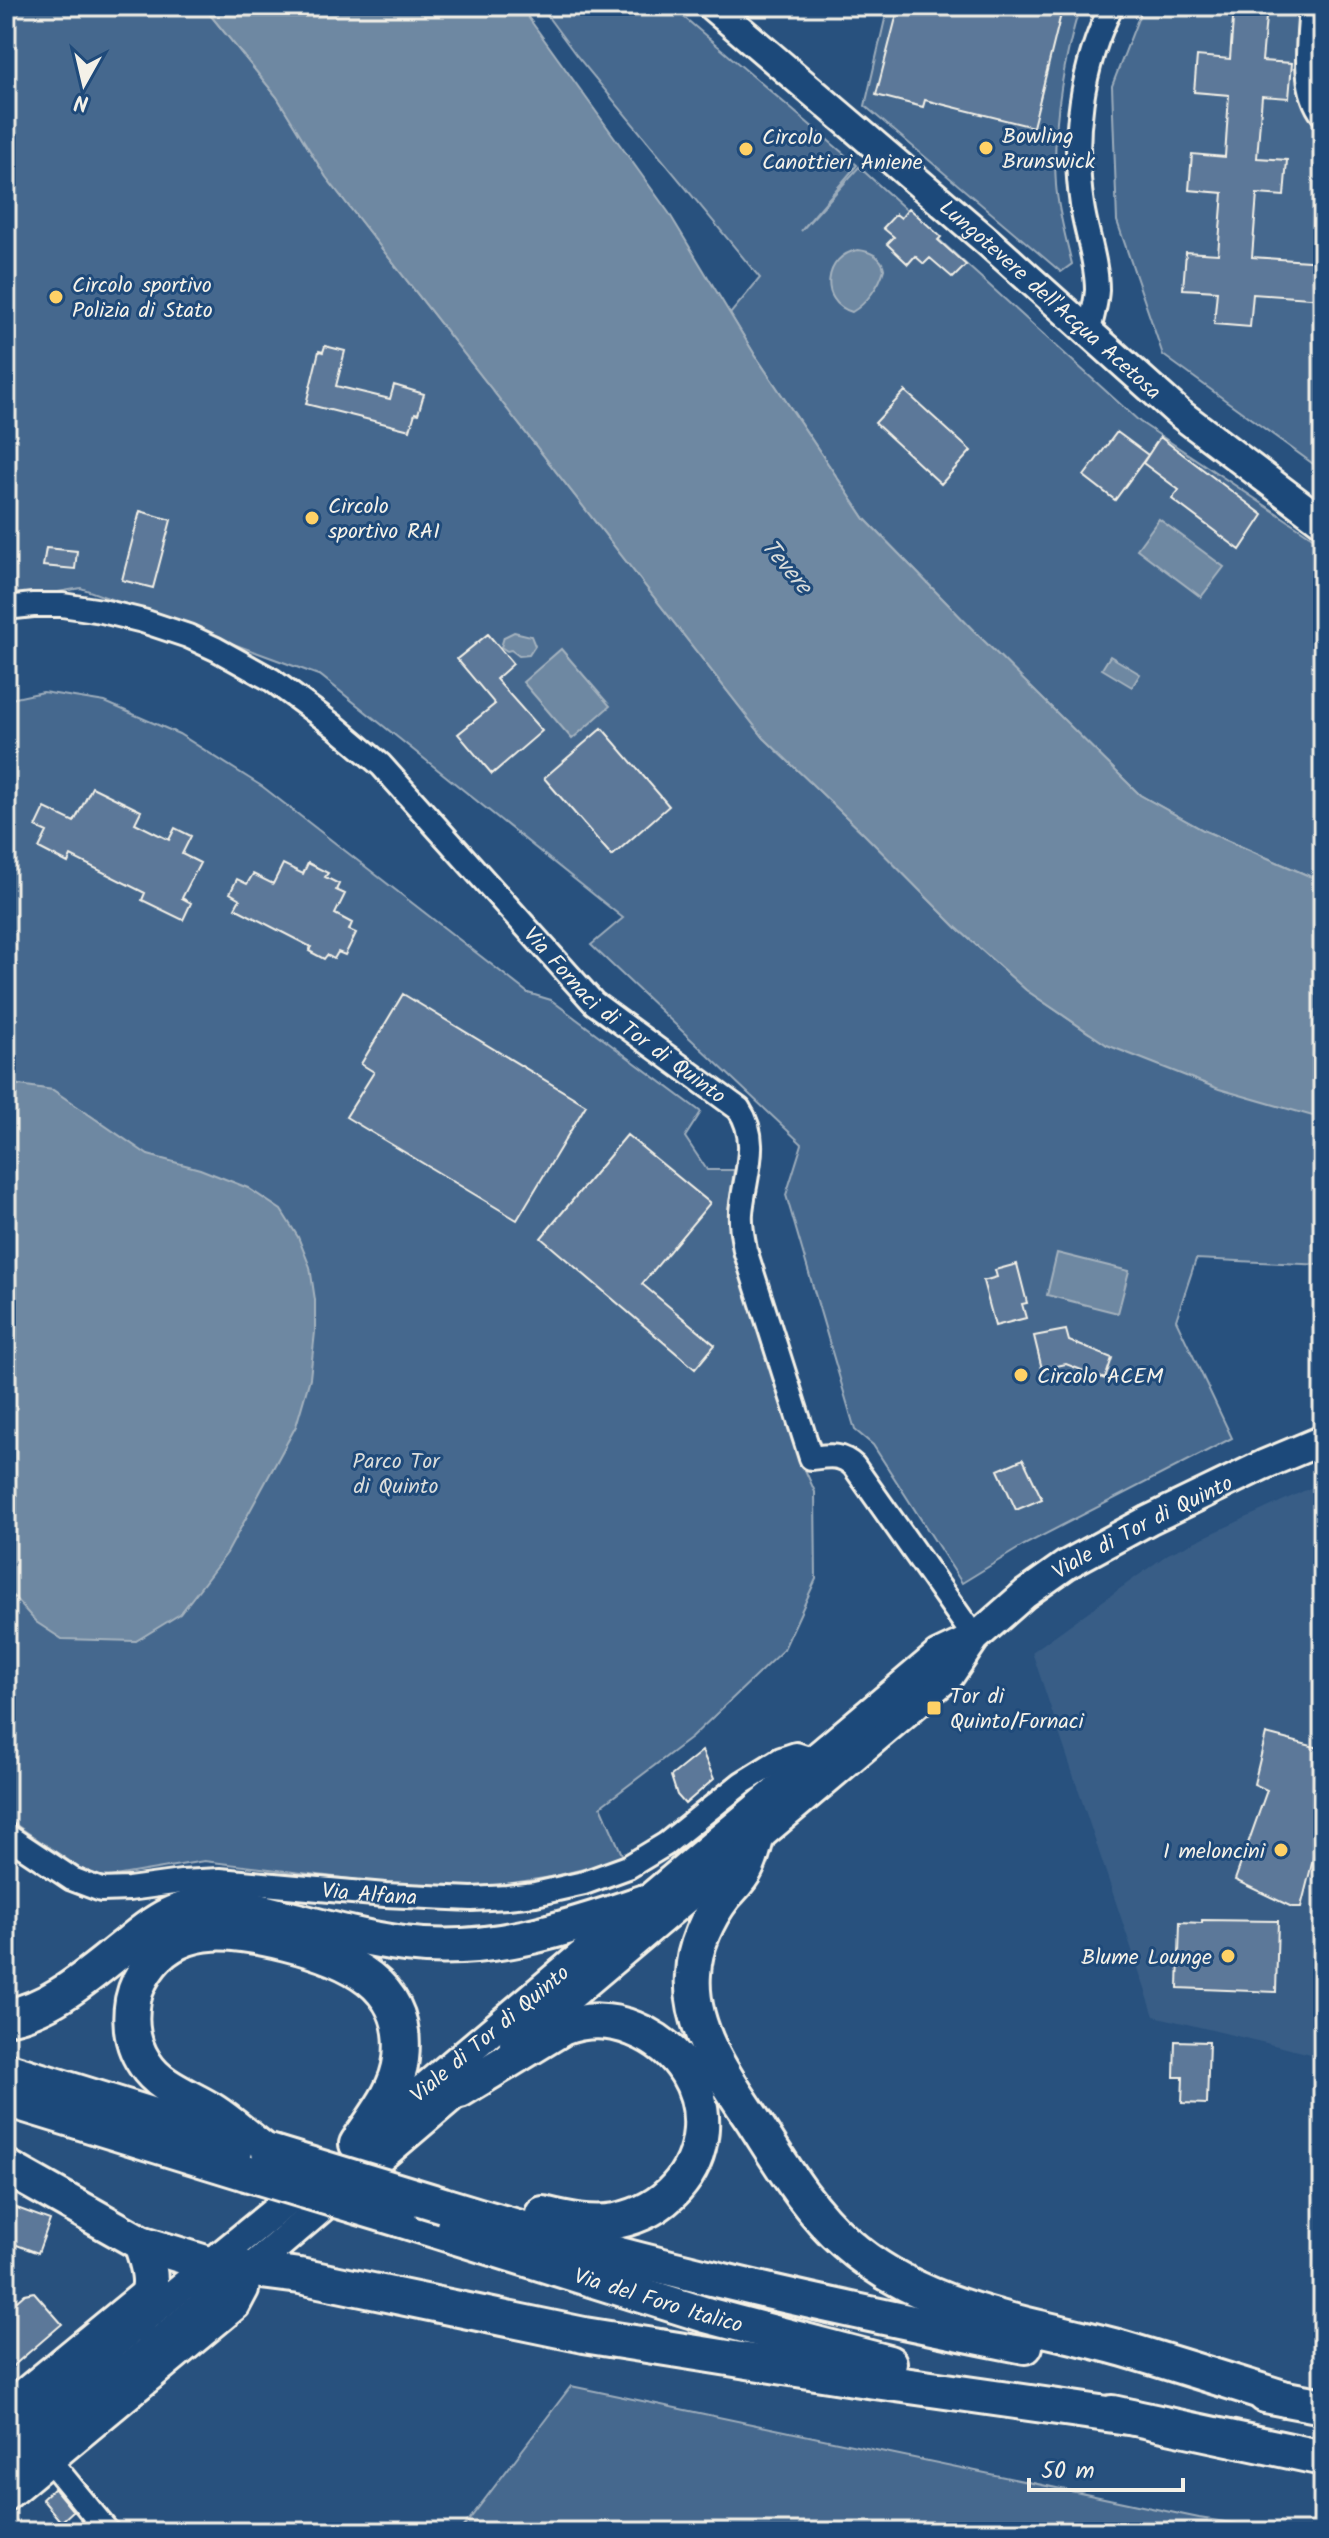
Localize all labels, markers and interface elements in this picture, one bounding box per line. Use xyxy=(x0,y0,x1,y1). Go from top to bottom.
north arrow xyxy=(44,44,124,124)
text: N xyxy=(72,83,91,120)
place label: Bowling Brunswick xyxy=(1002,120,1096,180)
place label: Circolo Canottieri Aniene xyxy=(762,121,923,181)
marker: Bowling Brunswick xyxy=(977,139,995,157)
marker: Circolo Canottieri Aniene xyxy=(737,140,755,158)
street label: Lungotevere dell'Acqua Acetosa xyxy=(930,192,1169,410)
place label: Circolo sportivo Polizia di Stato xyxy=(72,269,213,329)
marker: Circolo sportivo Polizia di Stato xyxy=(47,288,65,306)
place label: Circolo sportivo RAI xyxy=(328,490,440,550)
marker: Circolo sportivo RAI xyxy=(303,509,321,527)
water label: Tevere xyxy=(751,530,823,605)
street label: Via Fornaci di Tor di Quinto xyxy=(514,920,733,1114)
place label: Circolo ACEM xyxy=(1037,1360,1164,1395)
marker: Circolo ACEM xyxy=(1012,1366,1030,1384)
park label: Parco Tor di Quinto xyxy=(352,1445,441,1505)
street label: Viale di Tor di Quinto xyxy=(1046,1467,1239,1590)
place label: Tor di Quinto/Fornaci xyxy=(950,1680,1085,1740)
marker: Tor di Quinto/Fornaci xyxy=(925,1699,943,1717)
place label: I meloncini xyxy=(1163,1835,1266,1870)
marker: I meloncini xyxy=(1272,1841,1290,1859)
street label: Via Alfana xyxy=(320,1874,418,1916)
place label: Blume Lounge xyxy=(1081,1941,1212,1976)
marker: Blume Lounge xyxy=(1219,1947,1237,1965)
street label: Viale di Tor di Quinto xyxy=(403,1957,578,2113)
street label: Via del Foro Italico xyxy=(569,2260,746,2344)
scale bar xyxy=(1029,2442,1183,2492)
text: 50 m xyxy=(1041,2452,1095,2491)

